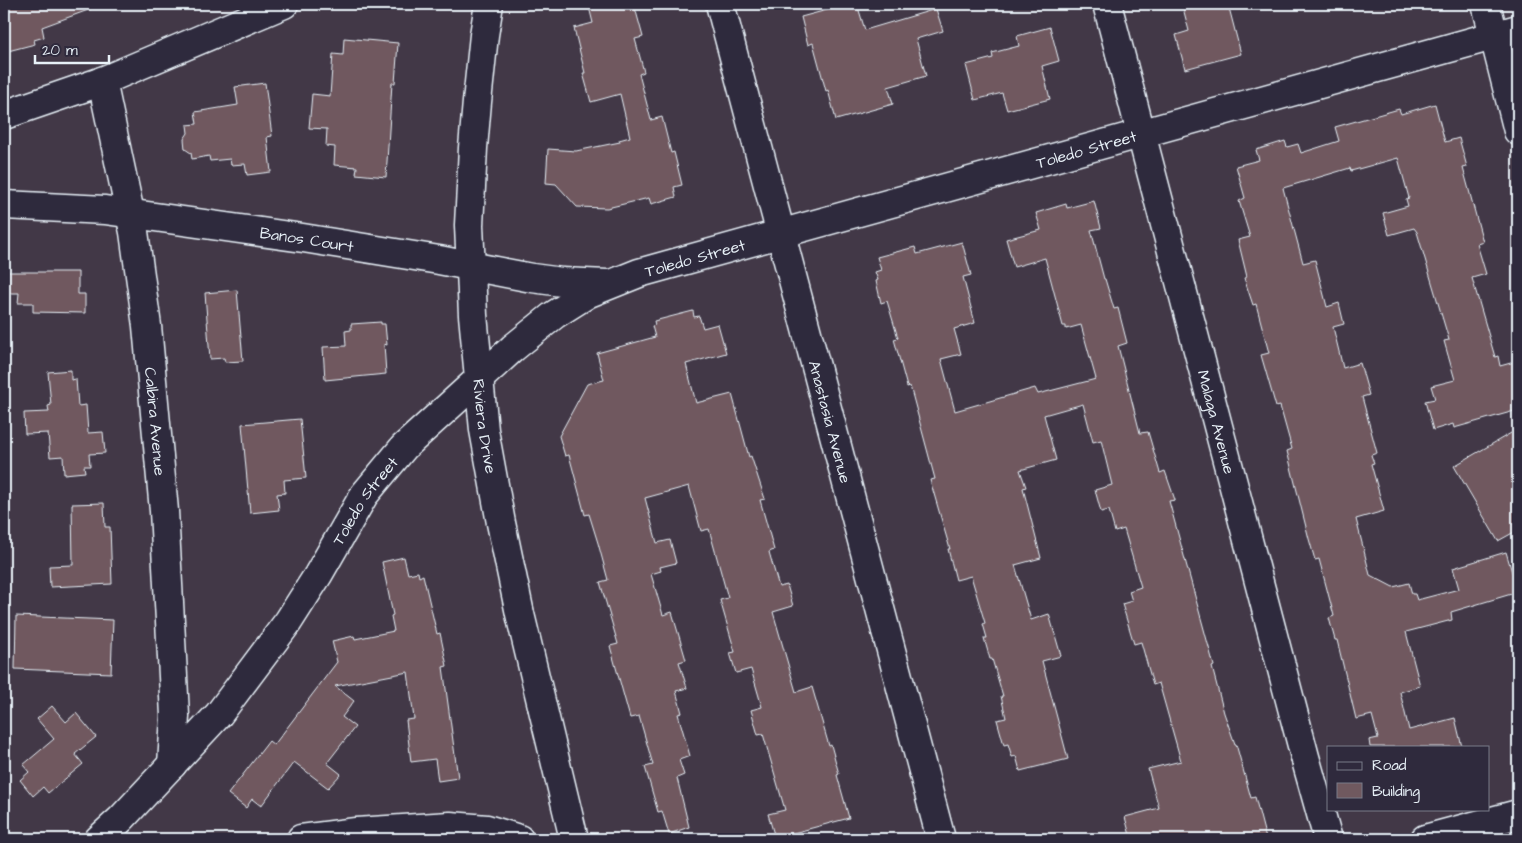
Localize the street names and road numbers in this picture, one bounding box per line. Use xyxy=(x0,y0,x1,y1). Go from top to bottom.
street label: Toledo Street xyxy=(1034,125,1140,174)
street label: Banos Court xyxy=(258,222,356,258)
street label: Toledo Street xyxy=(643,234,748,283)
street label: Anastasia Avenue xyxy=(803,358,856,486)
street label: Calbira Avenue xyxy=(139,366,171,477)
street label: Malaga Avenue xyxy=(1192,368,1240,477)
street label: Riviera Drive xyxy=(467,378,502,476)
street label: Toledo Street xyxy=(327,452,404,549)

